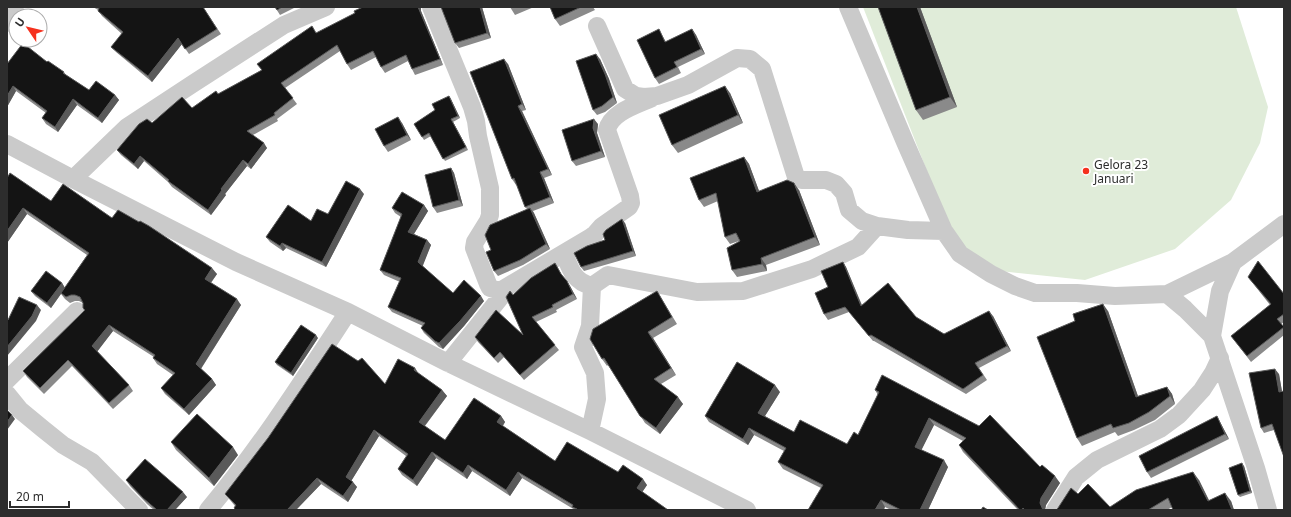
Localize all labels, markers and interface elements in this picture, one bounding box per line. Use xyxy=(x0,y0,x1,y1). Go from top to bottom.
north arrow xyxy=(8,8,48,48)
text: U xyxy=(11,14,28,30)
place label: Gelora 23 Januari xyxy=(1093,156,1148,187)
marker: Gelora 23 Januari xyxy=(1081,166,1091,176)
scale bar xyxy=(10,483,69,509)
text: 20 m xyxy=(16,488,44,505)

